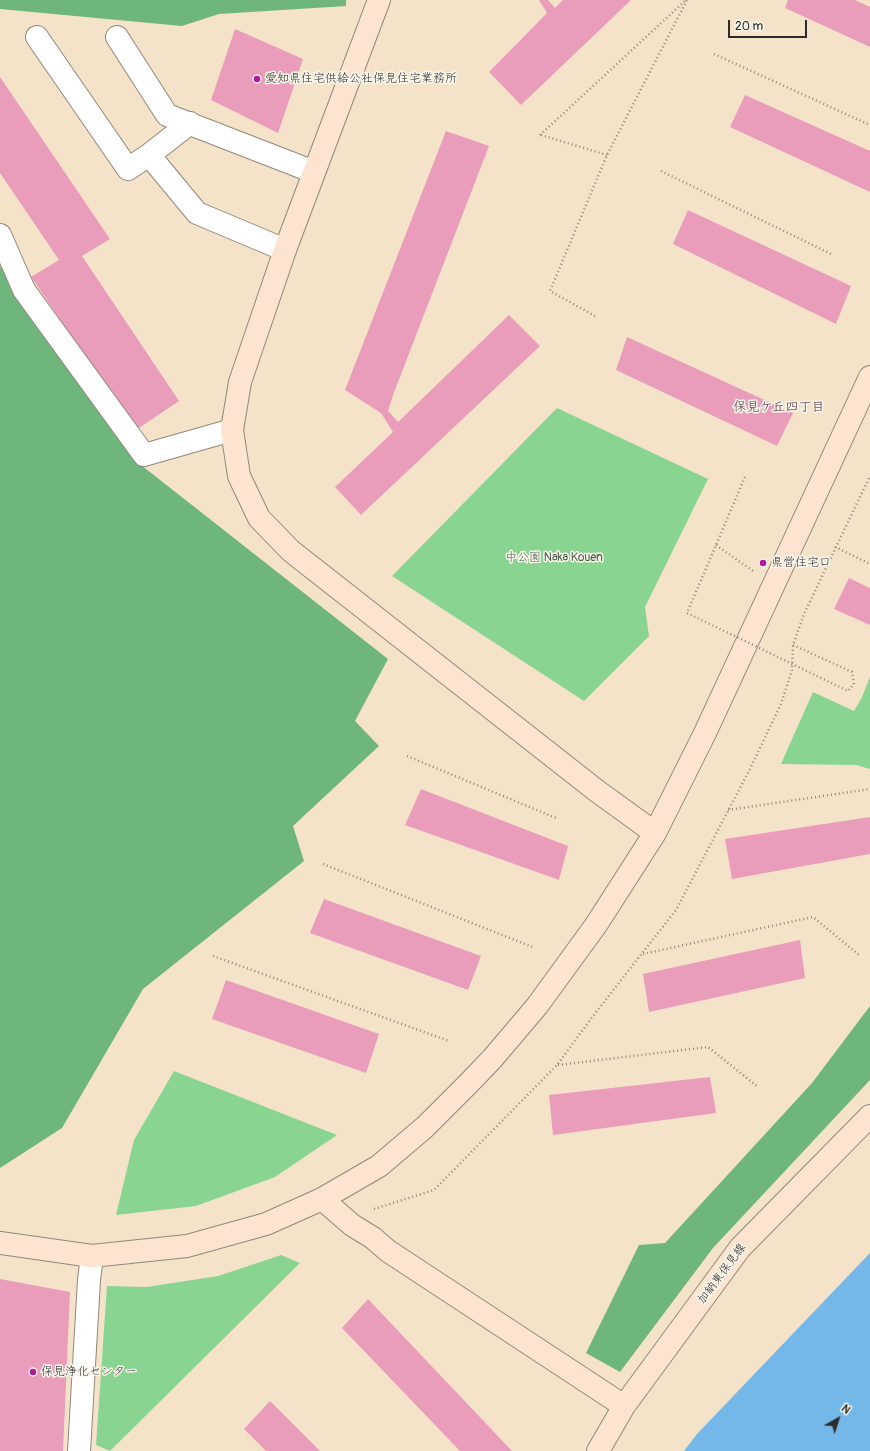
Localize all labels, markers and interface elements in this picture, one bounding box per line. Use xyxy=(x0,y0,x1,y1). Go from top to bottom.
scale bar xyxy=(730,12,809,38)
text: 20 m xyxy=(735,19,763,34)
place label: 愛知県住宅供給公社保見住宅業務所 xyxy=(265,72,457,86)
marker: 愛知県住宅供給公社保見住宅業務所 xyxy=(252,74,262,84)
district label: 保見ケ丘四丁目 xyxy=(734,400,824,416)
park label: 中公園 Naka Kouen xyxy=(505,551,603,565)
place label: 県営住宅口 xyxy=(771,556,831,570)
marker: 県営住宅口 xyxy=(758,558,768,568)
street label: 加納東保見線 xyxy=(695,1241,749,1307)
place label: 保見浄化センター xyxy=(41,1365,137,1379)
marker: 保見浄化センター xyxy=(28,1367,38,1377)
north arrow xyxy=(818,1399,858,1439)
text: N xyxy=(839,1402,853,1417)

